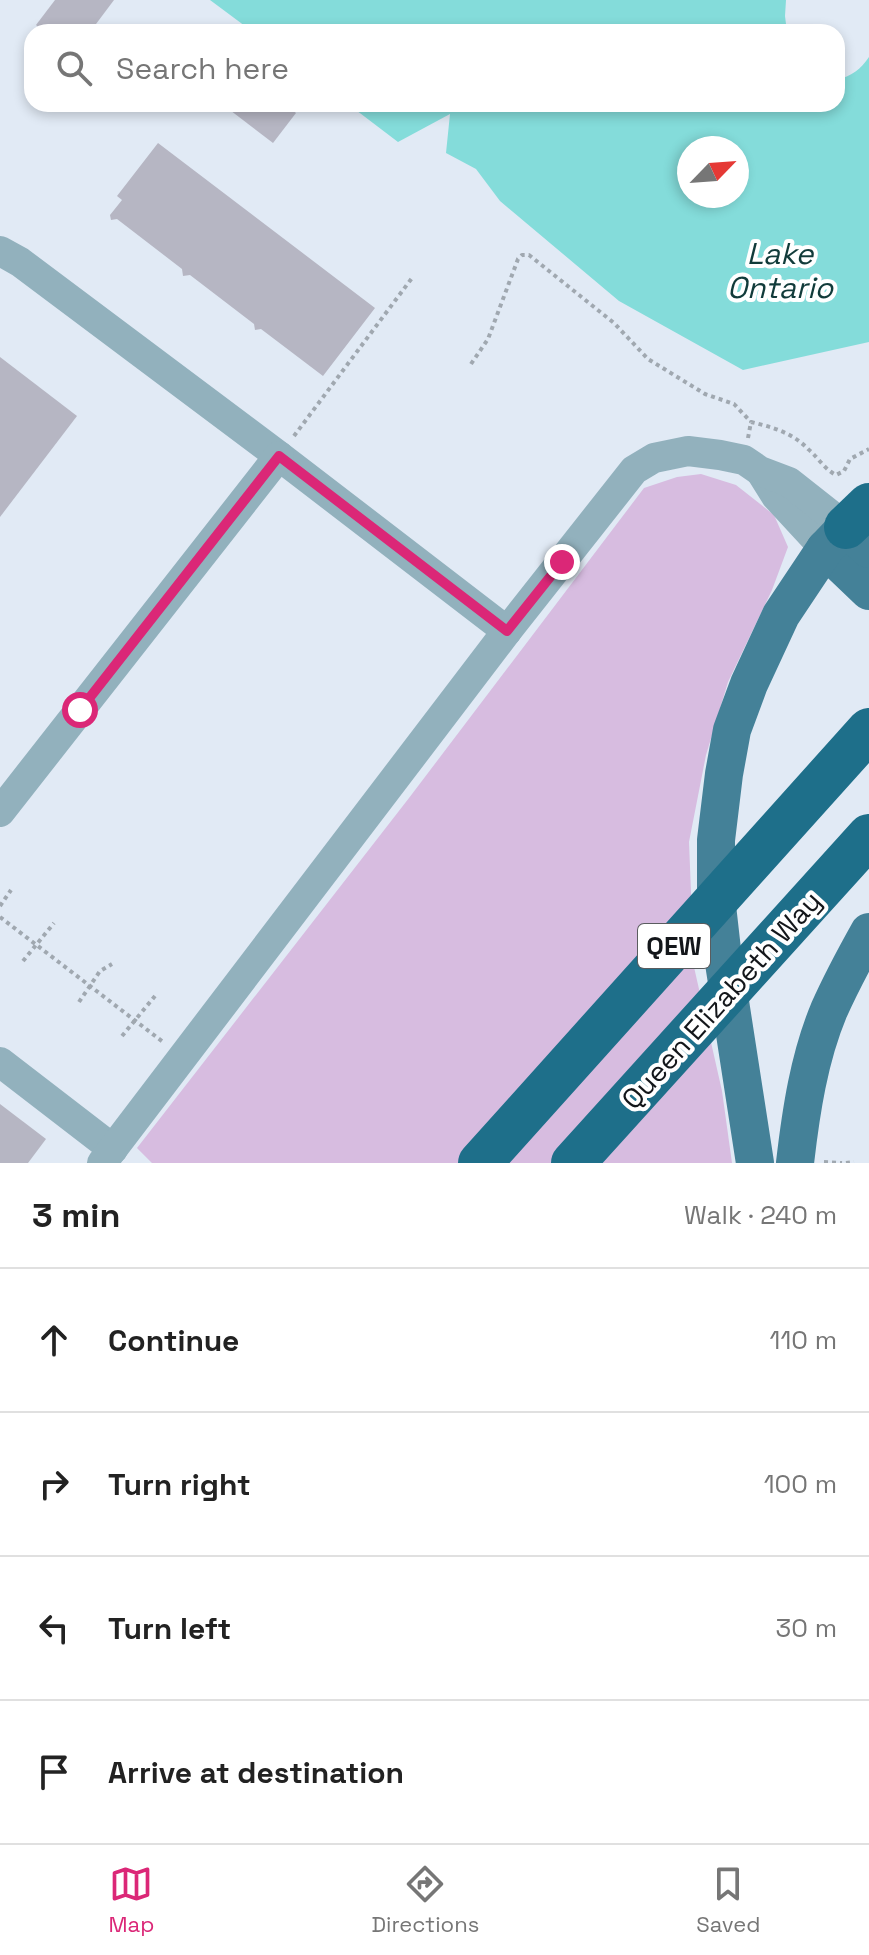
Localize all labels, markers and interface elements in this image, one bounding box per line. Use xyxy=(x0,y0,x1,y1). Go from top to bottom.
search box xyxy=(24,24,845,112)
icon: search xyxy=(52,46,96,90)
text: Search here xyxy=(116,49,289,88)
north arrow xyxy=(677,136,749,208)
water label: Lake Ontario xyxy=(727,234,835,307)
route end xyxy=(544,544,580,580)
route start xyxy=(62,692,98,728)
street label: Queen Elizabeth Way xyxy=(613,883,829,1117)
road number: QEW xyxy=(638,924,710,968)
text: 3 min xyxy=(32,1194,120,1237)
text: Walk · 240 m xyxy=(684,1198,837,1232)
icon: ahead xyxy=(32,1318,76,1362)
text: Continue xyxy=(108,1321,239,1360)
text: 110 m xyxy=(770,1323,837,1357)
icon: right xyxy=(32,1462,76,1506)
text: Turn right xyxy=(108,1465,251,1504)
text: 100 m xyxy=(764,1467,837,1501)
icon: left xyxy=(32,1606,76,1650)
text: Turn left xyxy=(108,1609,231,1648)
text: 30 m xyxy=(776,1611,837,1645)
icon: arrive xyxy=(32,1750,76,1794)
text: Arrive at destination xyxy=(108,1753,404,1792)
tab: Map xyxy=(109,1862,154,1938)
tab: Directions xyxy=(371,1862,479,1938)
tab: Saved xyxy=(696,1862,760,1938)

